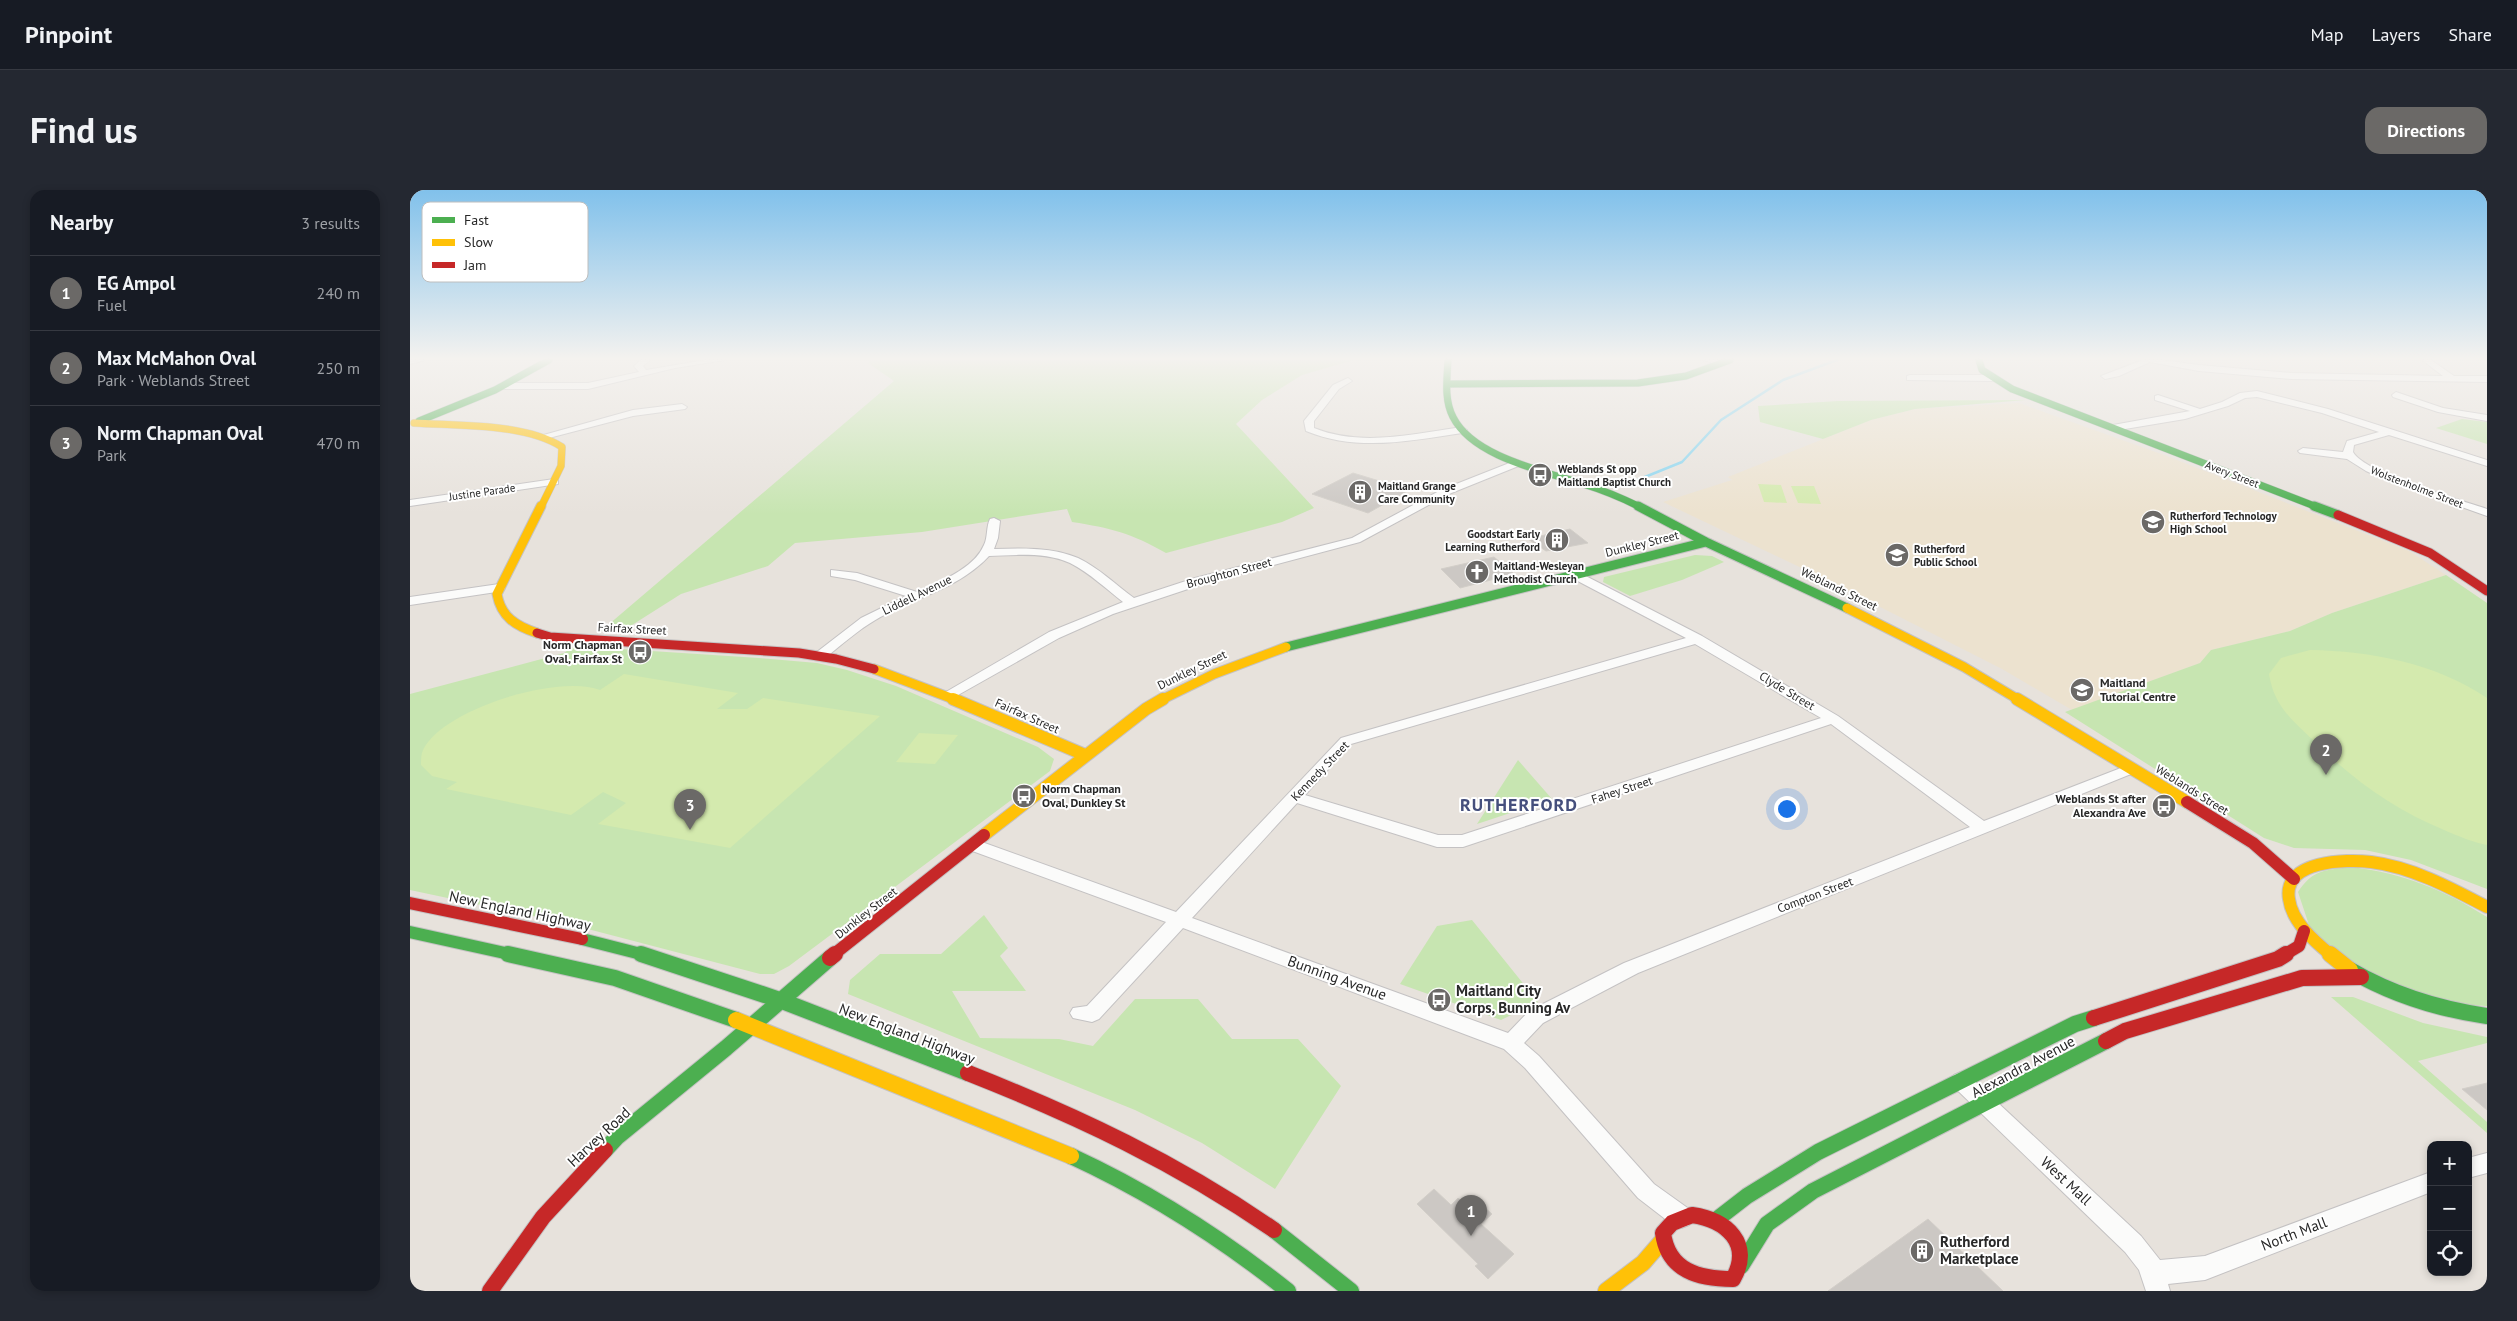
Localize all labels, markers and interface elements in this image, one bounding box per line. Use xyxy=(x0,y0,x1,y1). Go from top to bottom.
text: Pinpoint xyxy=(25,19,112,50)
text: Map xyxy=(2311,23,2343,46)
text: Layers xyxy=(2371,23,2420,46)
text: Share xyxy=(2448,23,2492,46)
text: Find us xyxy=(30,107,138,153)
button: Directions xyxy=(2365,107,2487,154)
legend xyxy=(422,202,588,282)
text: Nearby xyxy=(50,209,113,236)
text: Fast xyxy=(464,211,489,229)
text: 3 results xyxy=(301,213,360,233)
text: Slow xyxy=(464,233,494,251)
text: Jam xyxy=(463,256,486,274)
text: EG Ampol xyxy=(97,271,175,295)
text: 1 xyxy=(61,283,71,303)
text: 240 m xyxy=(317,283,360,303)
text: Fuel xyxy=(97,295,127,315)
text: Max McMahon Oval xyxy=(97,346,256,370)
text: 2 xyxy=(61,358,71,378)
text: 250 m xyxy=(317,358,360,378)
text: Park · Weblands Street xyxy=(97,370,250,390)
text: Norm Chapman Oval xyxy=(97,421,263,445)
text: 3 xyxy=(61,433,71,453)
text: 470 m xyxy=(317,433,360,453)
text: Park xyxy=(97,445,126,465)
street label: Avery Street xyxy=(2203,457,2261,491)
bus stop icon: Weblands St opp Maitland Baptist Church xyxy=(1527,462,1553,488)
place label: Weblands St opp Maitland Baptist Church xyxy=(1558,462,1671,489)
street label: Wolstenholme Street xyxy=(2369,463,2466,511)
building icon: Maitland Grange Care Community xyxy=(1347,479,1373,505)
place label: Maitland Grange Care Community xyxy=(1378,479,1456,506)
street label: Justine Parade xyxy=(447,480,517,504)
school or university icon: Rutherford Technology High School xyxy=(2140,509,2166,535)
place label: Rutherford Technology High School xyxy=(2170,509,2277,536)
place label: Goodstart Early Learning Rutherford xyxy=(1445,527,1541,554)
building icon: Goodstart Early Learning Rutherford xyxy=(1544,527,1570,553)
street label: Dunkley Street xyxy=(1604,527,1680,560)
school or university icon: Rutherford Public School xyxy=(1884,542,1910,568)
place label: Rutherford Public School xyxy=(1914,542,1978,569)
street label: Broughton Street xyxy=(1185,554,1273,591)
church icon: Maitland-Wesleyan Methodist Church xyxy=(1464,559,1490,585)
place label: Maitland-Wesleyan Methodist Church xyxy=(1494,559,1584,586)
street label: Weblands Street xyxy=(1798,564,1880,614)
street label: Liddell Avenue xyxy=(879,571,954,618)
street label: Fairfax Street xyxy=(597,619,667,638)
place label: Norm Chapman Oval, Fairfax St xyxy=(543,637,623,666)
bus stop icon: Norm Chapman Oval, Fairfax St xyxy=(627,639,653,665)
street label: Dunkley Street xyxy=(1155,646,1229,693)
street label: Clyde Street xyxy=(1757,668,1818,713)
place label: Maitland Tutorial Centre xyxy=(2100,675,2176,704)
school or university icon: Maitland Tutorial Centre xyxy=(2069,677,2095,703)
street label: Fairfax Street xyxy=(993,695,1062,736)
pin: 2 xyxy=(2310,734,2342,775)
street label: Kennedy Street xyxy=(1287,738,1352,804)
street label: Weblands Street xyxy=(2153,761,2232,818)
street label: Fahey Street xyxy=(1589,773,1654,806)
place label: Norm Chapman Oval, Dunkley St xyxy=(1042,781,1126,810)
bus stop icon: Norm Chapman Oval, Dunkley St xyxy=(1011,783,1037,809)
pin: 3 xyxy=(674,789,706,830)
place label: Weblands St after Alexandra Ave xyxy=(2055,791,2147,820)
district label: RUTHERFORD xyxy=(1460,793,1578,816)
bus stop icon: Weblands St after Alexandra Ave xyxy=(2151,793,2177,819)
your location xyxy=(1774,796,1800,822)
street label: Compton Street xyxy=(1775,873,1855,916)
street label: Dunkley Street xyxy=(832,884,900,942)
street label: New England Highway xyxy=(447,886,593,935)
street label: Bunning Avenue xyxy=(1285,951,1389,1004)
place label: Maitland City Corps, Bunning Av xyxy=(1456,981,1571,1017)
bus stop icon: Maitland City Corps, Bunning Av xyxy=(1426,987,1452,1013)
street label: New England Highway xyxy=(836,999,978,1068)
street label: Alexandra Avenue xyxy=(1968,1031,2078,1102)
street label: Harvey Road xyxy=(563,1103,634,1171)
map controls xyxy=(2427,1141,2472,1276)
button: + xyxy=(2427,1141,2472,1186)
street label: West Mall xyxy=(2037,1152,2096,1209)
button: − xyxy=(2427,1186,2472,1231)
pin: 1 xyxy=(1455,1195,1487,1236)
street label: North Mall xyxy=(2258,1212,2330,1255)
button: locate xyxy=(2427,1231,2472,1276)
place label: Rutherford Marketplace xyxy=(1940,1232,2019,1268)
building icon: Rutherford Marketplace xyxy=(1909,1238,1935,1264)

